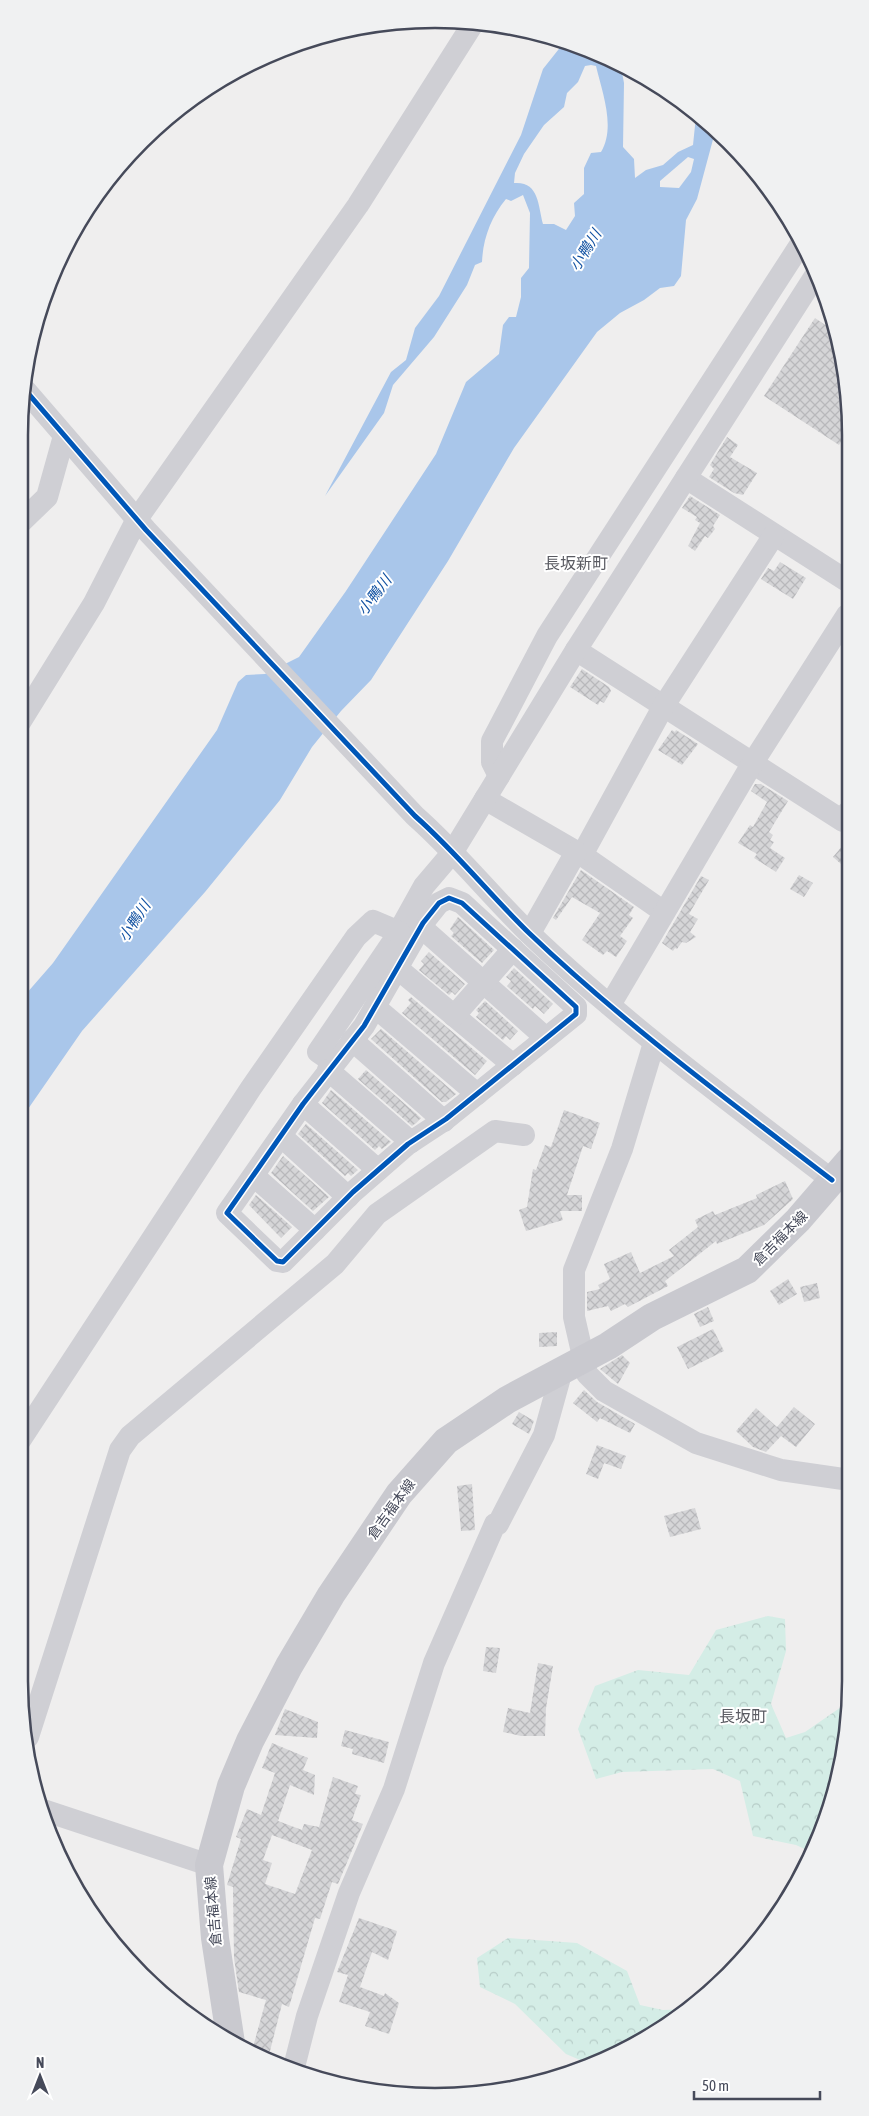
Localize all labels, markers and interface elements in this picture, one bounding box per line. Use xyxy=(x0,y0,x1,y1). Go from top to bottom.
water label: 小鴨川 xyxy=(566,225,605,274)
district label: 長坂新町 xyxy=(544,554,608,572)
water label: 小鴨川 xyxy=(354,570,396,618)
water label: 小鴨川 xyxy=(115,896,154,945)
street label: 倉吉福本線 xyxy=(750,1208,810,1268)
street label: 倉吉福本線 xyxy=(364,1476,418,1542)
district label: 長坂町 xyxy=(719,1707,767,1725)
street label: 倉吉福本線 xyxy=(202,1875,224,1947)
north arrow xyxy=(15,2051,65,2101)
text: N xyxy=(36,2055,44,2071)
scale bar xyxy=(694,2068,820,2100)
text: 50 m xyxy=(702,2077,729,2094)

